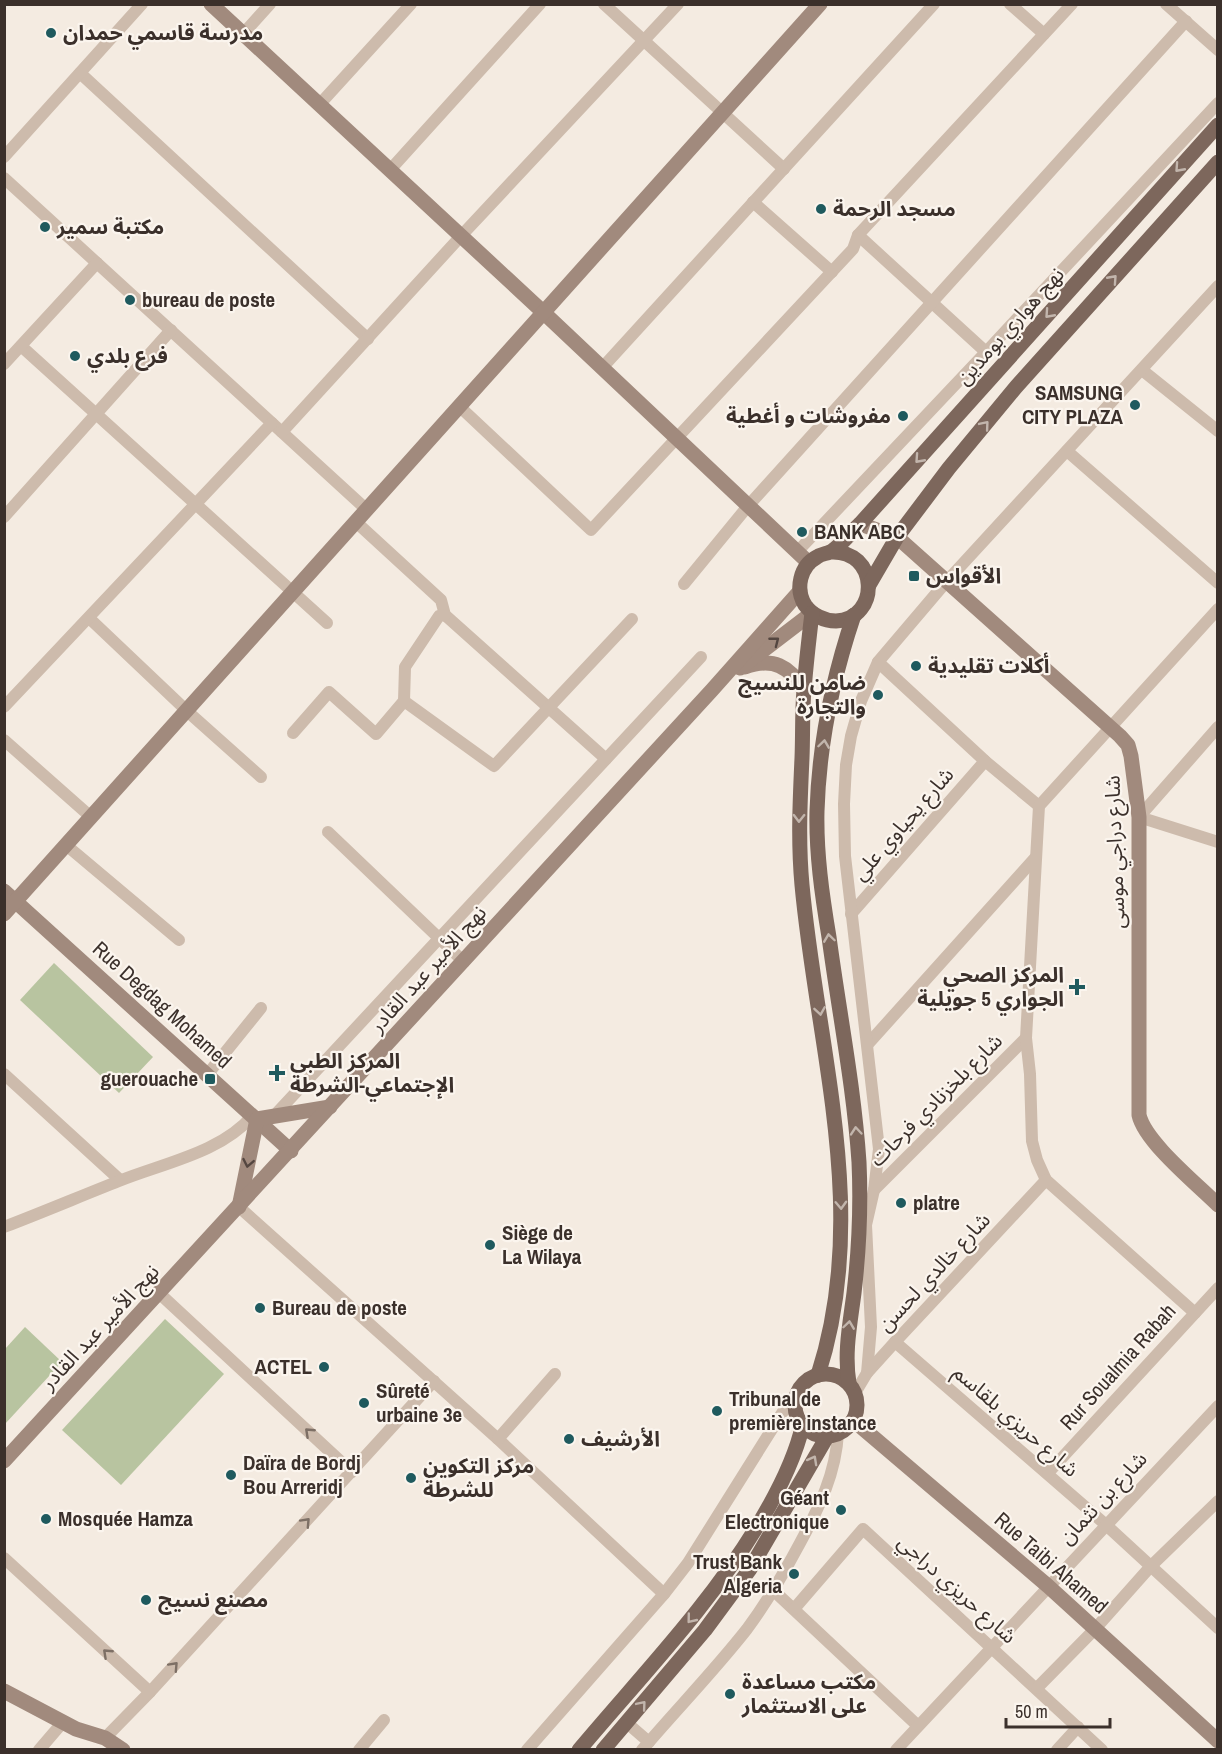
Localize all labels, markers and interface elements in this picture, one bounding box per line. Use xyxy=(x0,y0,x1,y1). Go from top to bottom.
place label: مدرسة قاسمي حمدان xyxy=(63,18,263,50)
marker: مدرسة قاسمي حمدان xyxy=(44,26,58,40)
one-way arrow xyxy=(1175,162,1186,172)
place label: مسجد الرحمة xyxy=(833,194,956,223)
marker: مسجد الرحمة xyxy=(814,202,828,216)
place label: مكتبة سمير xyxy=(56,212,164,241)
marker: مكتبة سمير xyxy=(38,220,52,234)
street label: نهج هواري بومدين xyxy=(949,260,1072,392)
one-way arrow xyxy=(1106,275,1117,285)
place label: bureau de poste xyxy=(142,285,275,314)
marker: bureau de poste xyxy=(123,293,137,307)
one-way arrow xyxy=(1045,307,1056,318)
place label: فرع بلدي xyxy=(87,341,168,373)
marker: فرع بلدي xyxy=(68,349,82,363)
place label: SAMSUNG CITY PLAZA xyxy=(1022,378,1124,431)
marker: SAMSUNG CITY PLAZA xyxy=(1128,398,1142,412)
place label: مفروشات و أغطية xyxy=(726,401,891,430)
marker: مفروشات و أغطية xyxy=(896,409,910,423)
one-way arrow xyxy=(977,421,988,432)
one-way arrow xyxy=(915,452,926,463)
place label: BANK ABC xyxy=(814,517,905,546)
marker: BANK ABC xyxy=(795,525,809,539)
place label: الأقواس xyxy=(926,561,1001,590)
marker: الأقواس xyxy=(907,569,921,583)
one-way arrow xyxy=(768,638,779,649)
place label: أكلات تقليدية xyxy=(928,651,1050,680)
marker: أكلات تقليدية xyxy=(909,659,923,673)
place label: ضامن للنسيج والتجارة xyxy=(738,668,866,721)
marker: ضامن للنسيج والتجارة xyxy=(871,688,885,702)
one-way arrow xyxy=(817,739,829,749)
street label: شارع يحياوي علي xyxy=(845,761,961,888)
street label: شارع دراجي موسى xyxy=(1097,775,1134,929)
one-way arrow xyxy=(793,813,805,822)
street label: نهج الأمير عبد القادر xyxy=(362,899,493,1040)
one-way arrow xyxy=(823,933,835,943)
street label: Rue Degdag Mohamed xyxy=(86,934,238,1075)
place label: المركز الصحي الجواري 5 جويلية xyxy=(917,960,1064,1016)
marker: المركز الصحي الجواري 5 جويلية xyxy=(1068,978,1086,996)
one-way arrow xyxy=(813,1006,826,1016)
street label: شارع بلخزنادي فرحات xyxy=(863,1027,1010,1174)
place label: المركز الطبي الإجتماعي-الشرطة xyxy=(290,1046,454,1102)
place label: guerouache xyxy=(100,1064,198,1093)
marker: المركز الطبي الإجتماعي-الشرطة xyxy=(268,1064,286,1082)
marker: guerouache xyxy=(203,1072,217,1086)
one-way arrow xyxy=(850,1126,863,1136)
one-way arrow xyxy=(242,1158,255,1168)
place label: platre xyxy=(913,1188,960,1217)
marker: platre xyxy=(894,1196,908,1210)
one-way arrow xyxy=(834,1201,847,1210)
street label: شارع خالدي لحسن xyxy=(871,1206,998,1339)
place label: Siège de La Wilaya xyxy=(502,1218,582,1271)
marker: Siège de La Wilaya xyxy=(483,1238,497,1252)
street label: نهج الأمير عبد القادر xyxy=(33,1257,166,1397)
place label: Bureau de poste xyxy=(272,1293,407,1322)
street label: Rur Soualmia Rabah xyxy=(1053,1297,1182,1436)
marker: Bureau de poste xyxy=(253,1301,267,1315)
one-way arrow xyxy=(843,1321,855,1330)
place label: ACTEL xyxy=(255,1352,312,1381)
street label: شارع حريزي بلقاسم xyxy=(946,1358,1085,1485)
marker: ACTEL xyxy=(317,1360,331,1374)
place label: Sûreté urbaine 3e xyxy=(376,1376,462,1429)
place label: Tribunal de première instance xyxy=(729,1384,876,1437)
marker: Sûreté urbaine 3e xyxy=(357,1396,371,1410)
marker: Tribunal de première instance xyxy=(710,1404,724,1418)
place label: الأرشيف xyxy=(581,1424,660,1453)
one-way arrow xyxy=(305,1429,316,1440)
marker: الأرشيف xyxy=(562,1432,576,1446)
street label: شارع بن نثمان xyxy=(1052,1445,1154,1551)
place label: Daïra de Bordj Bou Arreridj xyxy=(243,1448,361,1501)
place label: مركز التكوين للشرطة xyxy=(423,1451,534,1504)
one-way arrow xyxy=(806,1456,817,1466)
marker: Daïra de Bordj Bou Arreridj xyxy=(224,1468,238,1482)
marker: مركز التكوين للشرطة xyxy=(404,1471,418,1485)
place label: Géant Electronique xyxy=(725,1483,829,1536)
marker: Géant Electronique xyxy=(834,1503,848,1517)
place label: Mosquée Hamza xyxy=(58,1504,193,1533)
street label: Rue Taibi Ahamed xyxy=(988,1505,1114,1620)
marker: Mosquée Hamza xyxy=(39,1512,53,1526)
one-way arrow xyxy=(299,1518,310,1529)
street label: شارع حريزي دراجي xyxy=(890,1527,1023,1651)
place label: Trust Bank Algeria xyxy=(693,1547,782,1600)
marker: Trust Bank Algeria xyxy=(787,1567,801,1581)
place label: مصنع نسيج xyxy=(158,1585,268,1615)
marker: مصنع نسيج xyxy=(139,1593,153,1607)
one-way arrow xyxy=(687,1612,698,1623)
one-way arrow xyxy=(103,1649,114,1660)
one-way arrow xyxy=(167,1662,178,1672)
place label: مكتب مساعدة على الاستثمار xyxy=(741,1667,876,1720)
marker: مكتب مساعدة على الاستثمار xyxy=(723,1687,737,1701)
scale bar xyxy=(1006,1691,1110,1729)
text: 50 m xyxy=(1015,1699,1048,1724)
one-way arrow xyxy=(634,1701,645,1712)

